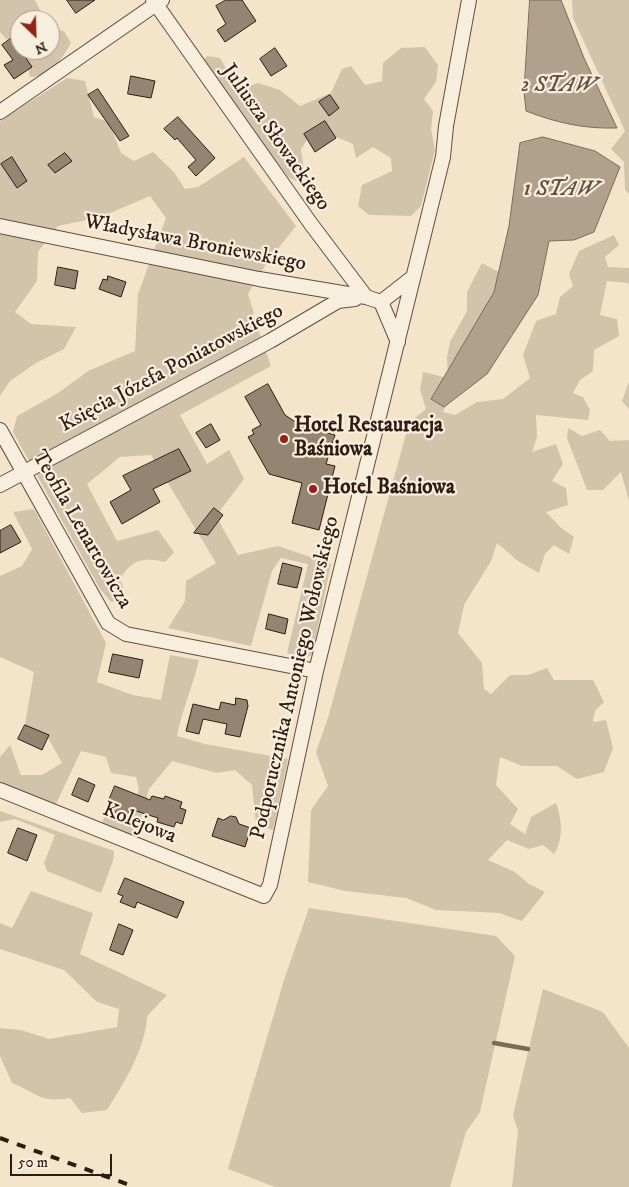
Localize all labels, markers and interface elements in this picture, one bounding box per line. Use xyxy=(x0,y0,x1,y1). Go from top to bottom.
north arrow xyxy=(10,10,60,60)
text: N xyxy=(32,37,50,58)
street label: Juliusza Słowackiego xyxy=(215,60,335,216)
water label: 2 STAW xyxy=(521,73,597,99)
water label: 1 STAW xyxy=(523,177,599,203)
street label: Władysława Broniewskiego xyxy=(82,210,308,278)
street label: Księcia Józefa Poniatowskiego xyxy=(56,299,288,439)
place label: Hotel Restauracja Baśniowa xyxy=(294,414,443,464)
marker: Hotel Restauracja Baśniowa xyxy=(278,433,290,445)
street label: Teofila Lenartowicza xyxy=(25,446,137,614)
place label: Hotel Baśniowa xyxy=(323,476,455,502)
marker: Hotel Baśniowa xyxy=(307,483,319,495)
street label: Podporucznika Antoniego Wołowskiego xyxy=(247,514,345,842)
street label: Kolejowa xyxy=(98,798,180,850)
scale bar xyxy=(12,1144,115,1176)
text: 50 m xyxy=(18,1153,48,1172)

